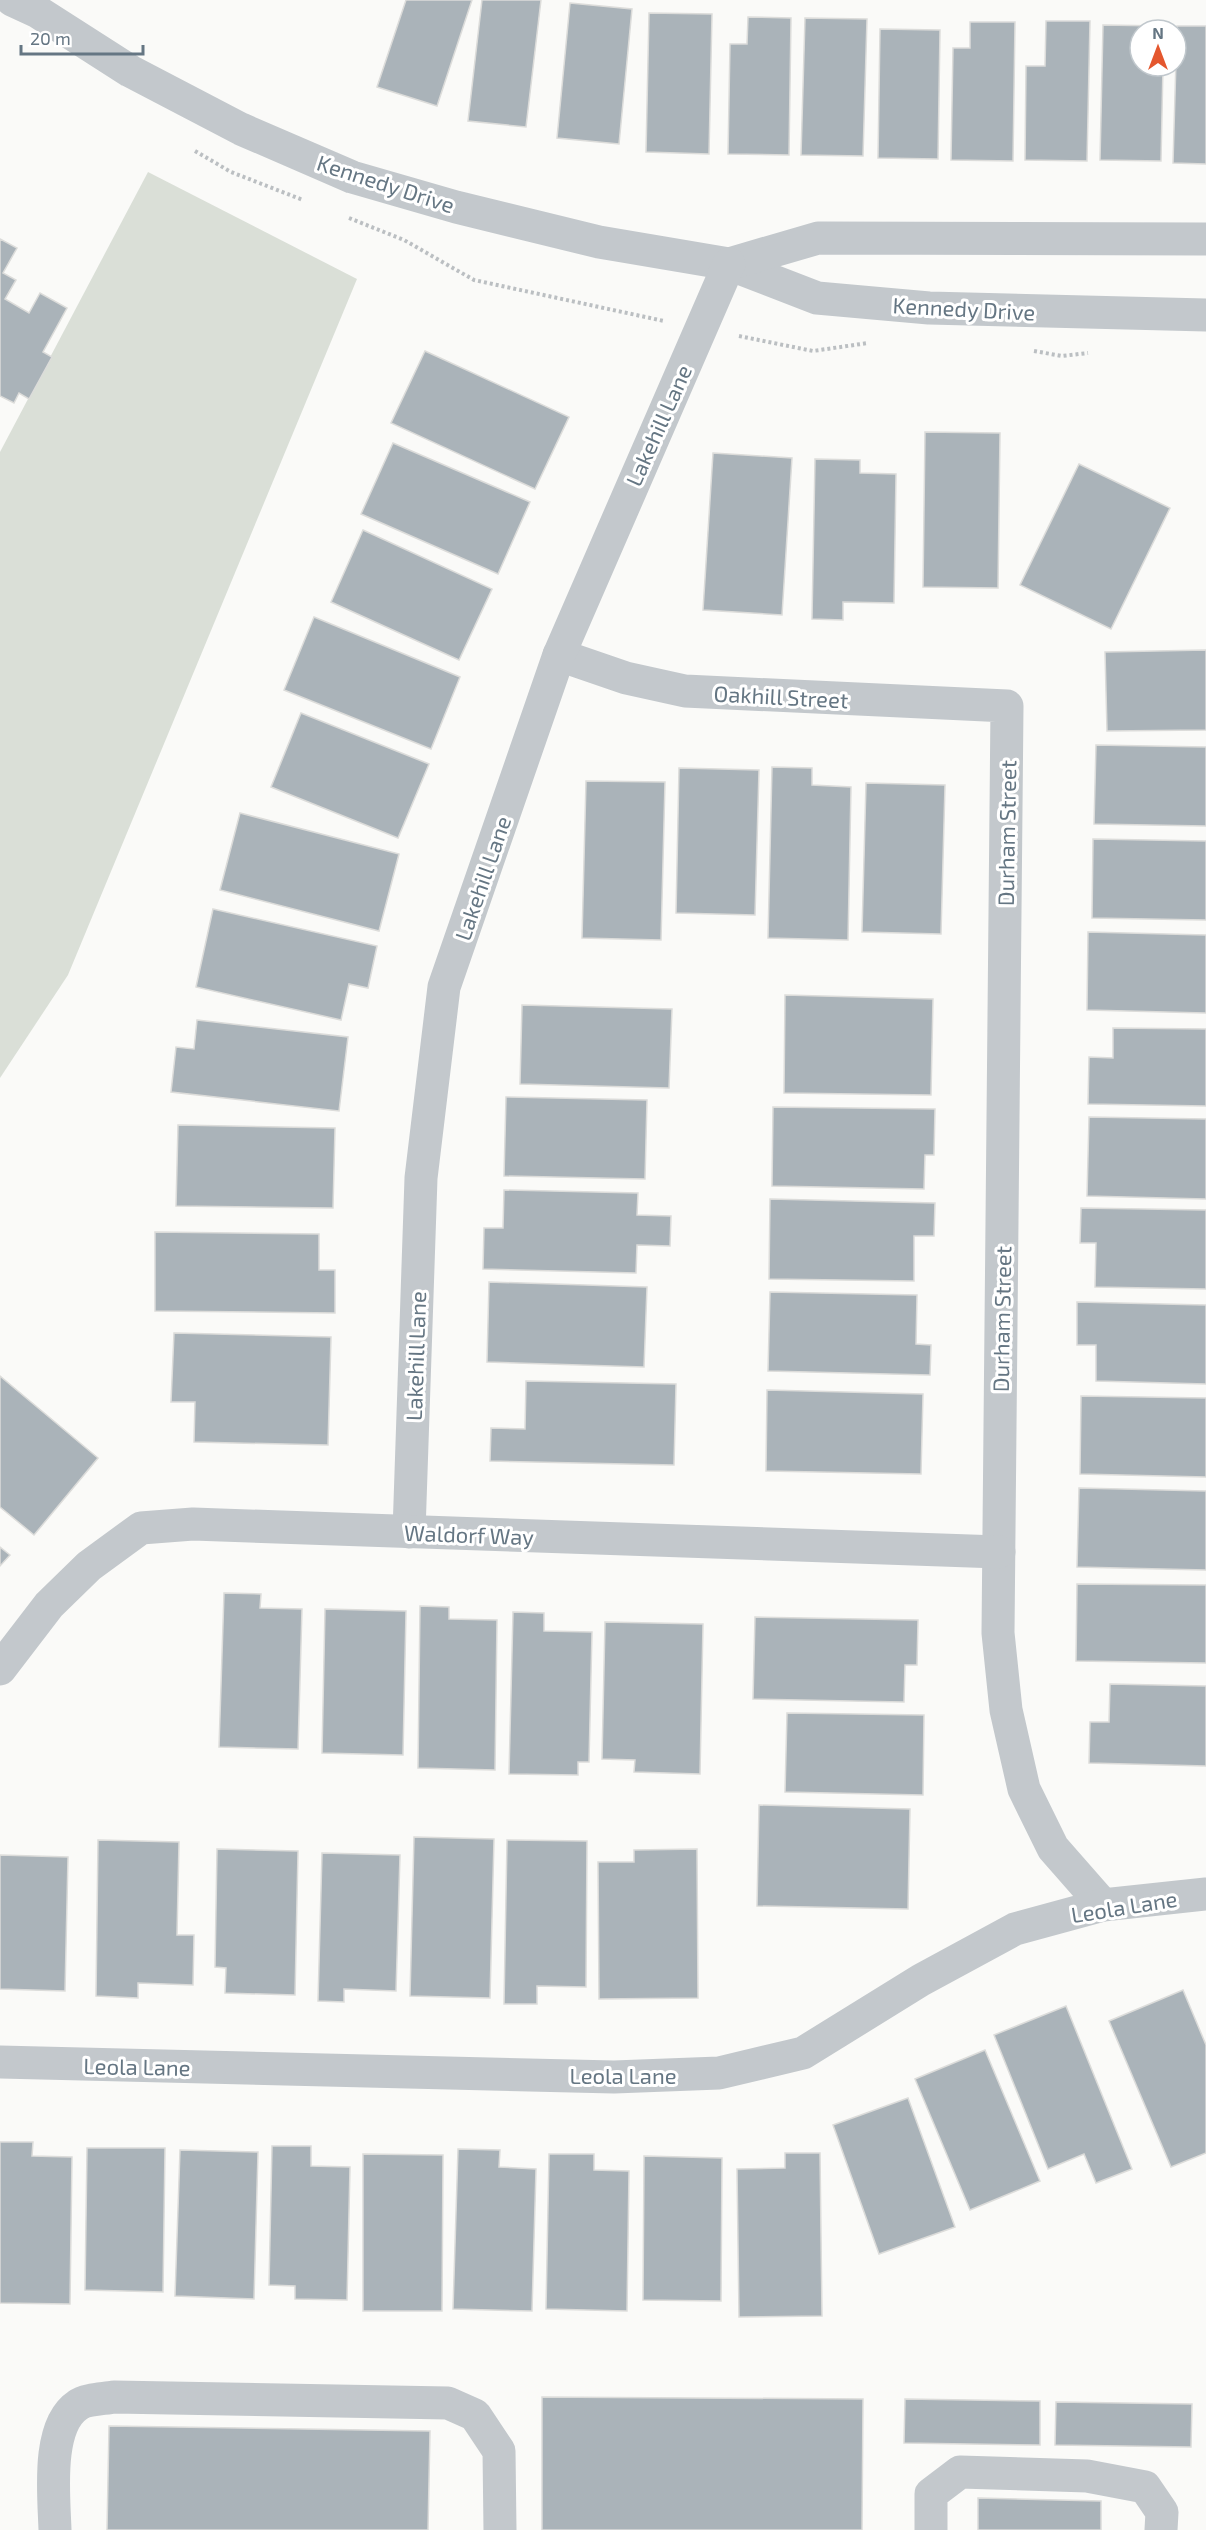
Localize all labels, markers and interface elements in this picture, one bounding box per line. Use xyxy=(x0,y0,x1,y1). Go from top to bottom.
scale bar xyxy=(21,18,142,56)
north arrow xyxy=(1128,18,1188,78)
text: N xyxy=(1152,23,1164,42)
text: 20 m xyxy=(30,27,71,49)
street label: Kennedy Drive xyxy=(314,149,458,217)
street label: Kennedy Drive xyxy=(892,291,1036,325)
street label: Lakehill Lane xyxy=(620,360,696,490)
street label: Oakhill Street xyxy=(713,679,849,713)
street label: Durham Street xyxy=(992,760,1020,906)
street label: Lakehill Lane xyxy=(449,812,515,944)
street label: Durham Street xyxy=(987,1246,1015,1392)
street label: Lakehill Lane xyxy=(400,1291,430,1421)
street label: Waldorf Way xyxy=(404,1519,535,1549)
street label: Leola Lane xyxy=(1069,1885,1179,1927)
street label: Leola Lane xyxy=(83,2052,191,2080)
street label: Leola Lane xyxy=(569,2062,677,2088)

